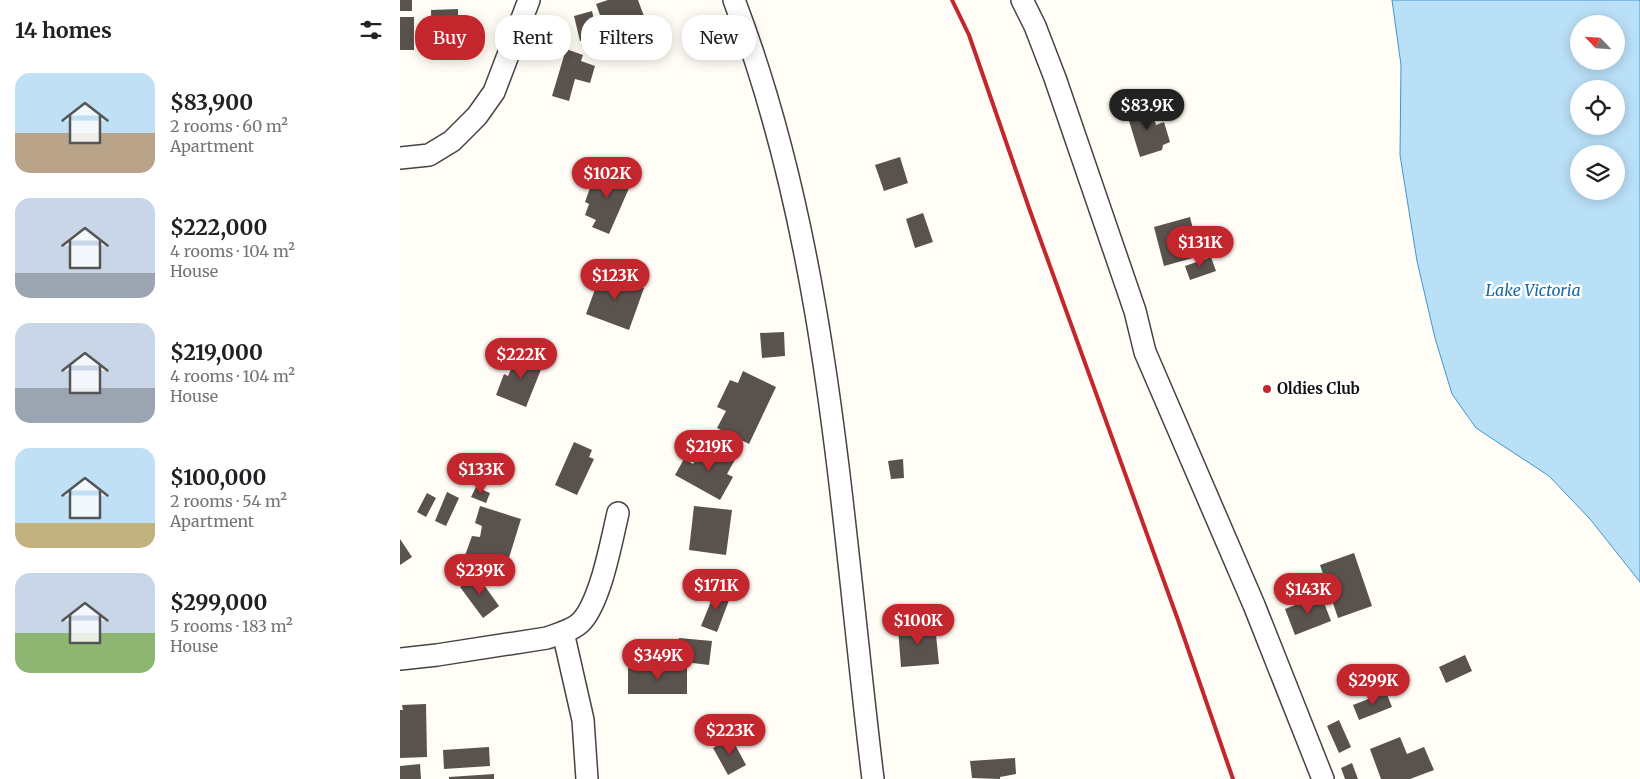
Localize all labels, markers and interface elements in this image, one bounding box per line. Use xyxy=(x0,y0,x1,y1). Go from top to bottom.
chip: Buy xyxy=(415,15,485,60)
chip: Rent xyxy=(495,15,571,60)
chip: Filters xyxy=(581,15,672,60)
chip: New xyxy=(682,15,756,60)
north arrow xyxy=(1570,15,1625,70)
map controls xyxy=(1570,15,1625,200)
icon: filters xyxy=(357,16,385,44)
text: 14 homes xyxy=(15,17,112,44)
button: locate xyxy=(1570,80,1625,135)
pin: $83.9K xyxy=(1106,88,1188,131)
text: $83,900 xyxy=(170,89,253,116)
icon: home xyxy=(55,93,115,153)
text: $83.9K xyxy=(1120,95,1174,115)
text: 2 rooms · 60 m² xyxy=(170,116,288,136)
text: Apartment xyxy=(170,136,254,156)
button: layers xyxy=(1570,145,1625,200)
pin: $102K xyxy=(572,156,642,199)
text: $102K xyxy=(583,163,631,183)
text: $222,000 xyxy=(170,214,267,241)
icon: home xyxy=(55,218,115,278)
pin: $131K xyxy=(1165,226,1235,268)
text: $131K xyxy=(1178,232,1222,252)
text: 4 rooms · 104 m² xyxy=(170,241,295,261)
pin: $123K xyxy=(580,258,650,301)
text: House xyxy=(170,261,218,281)
text: $123K xyxy=(592,265,638,285)
water label: Lake Victoria xyxy=(1485,280,1581,300)
pin: $222K xyxy=(486,338,556,380)
text: $219,000 xyxy=(170,339,263,366)
icon: home xyxy=(55,343,115,403)
text: $222K xyxy=(496,344,546,364)
text: 4 rooms · 104 m² xyxy=(170,366,295,386)
place label: Oldies Club xyxy=(1277,379,1360,398)
marker: Oldies Club xyxy=(1261,383,1273,395)
text: House xyxy=(170,386,218,406)
pin: $219K xyxy=(674,430,744,472)
text: $219K xyxy=(685,436,733,456)
pin: $133K xyxy=(446,452,516,495)
text: $133K xyxy=(458,459,504,479)
text: $100,000 xyxy=(170,464,266,491)
icon: home xyxy=(55,468,115,528)
text: 2 rooms · 54 m² xyxy=(170,491,287,511)
text: Apartment xyxy=(170,511,254,531)
pin: $239K xyxy=(445,554,515,596)
text: $239K xyxy=(455,560,505,580)
pin: $171K xyxy=(681,568,751,611)
pin: $143K xyxy=(1273,572,1343,615)
text: $171K xyxy=(694,575,738,595)
text: $143K xyxy=(1285,579,1331,599)
text: $299,000 xyxy=(170,589,267,616)
icon: home xyxy=(55,593,115,653)
pin: $100K xyxy=(883,604,953,646)
text: $100K xyxy=(893,610,943,630)
text: 5 rooms · 183 m² xyxy=(170,616,293,636)
text: House xyxy=(170,636,218,656)
pin: $349K xyxy=(623,638,693,681)
text: $349K xyxy=(633,645,683,665)
pin: $299K xyxy=(1338,664,1408,706)
text: $299K xyxy=(1348,670,1398,690)
pin: $223K xyxy=(695,714,765,756)
text: $223K xyxy=(705,720,755,740)

